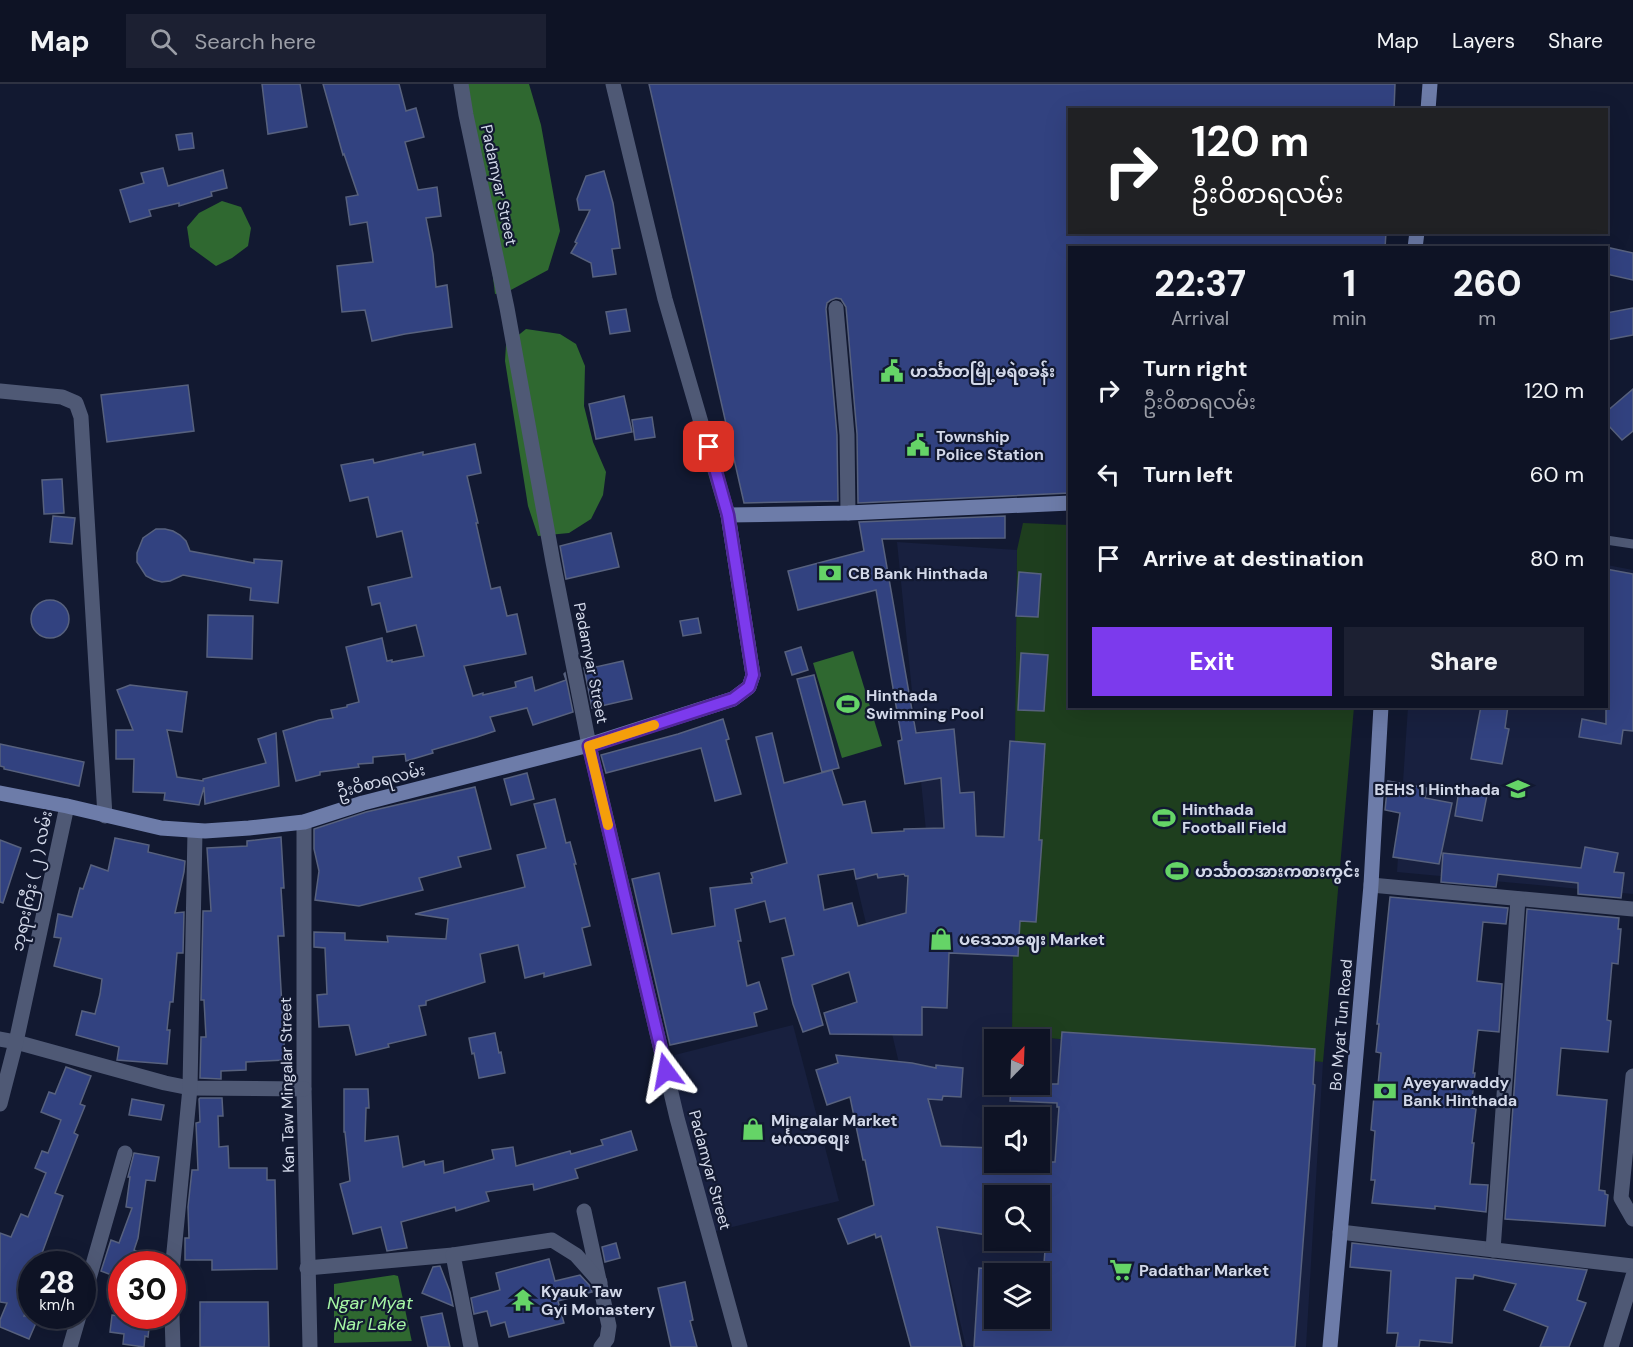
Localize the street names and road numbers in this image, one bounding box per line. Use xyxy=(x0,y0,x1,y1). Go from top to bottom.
street label: Padamyar Street xyxy=(476,123,522,247)
street label: Padamyar Street xyxy=(569,601,613,725)
street label: ဦးဝိစာရလမ်း xyxy=(334,758,428,806)
street label: ဘုရားကြီး ( ၂ ) လမ်း xyxy=(6,809,61,954)
street label: Bo Myat Tun Road xyxy=(1325,958,1357,1092)
street label: Kan Taw Mingalar Street xyxy=(275,997,299,1173)
street label: Padamyar Street xyxy=(684,1108,736,1232)

